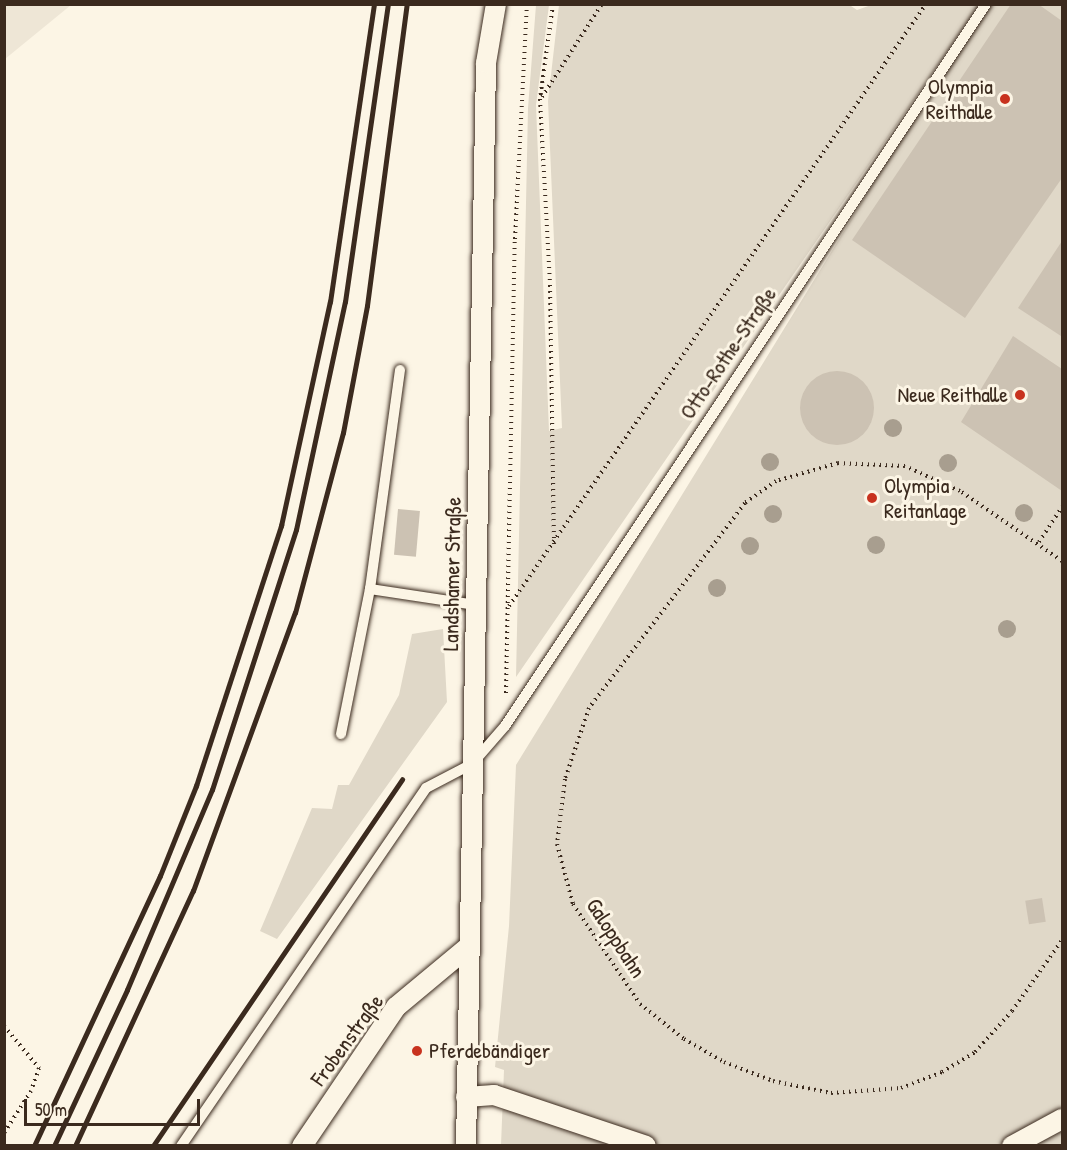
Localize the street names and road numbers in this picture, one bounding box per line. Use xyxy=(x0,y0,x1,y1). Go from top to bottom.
street label: Otto-Rothe-Straße xyxy=(674,282,782,424)
street label: Landshamer Straße xyxy=(437,497,467,651)
street label: Galoppbahn xyxy=(581,893,651,983)
street label: Frobenstraße xyxy=(305,989,389,1091)

